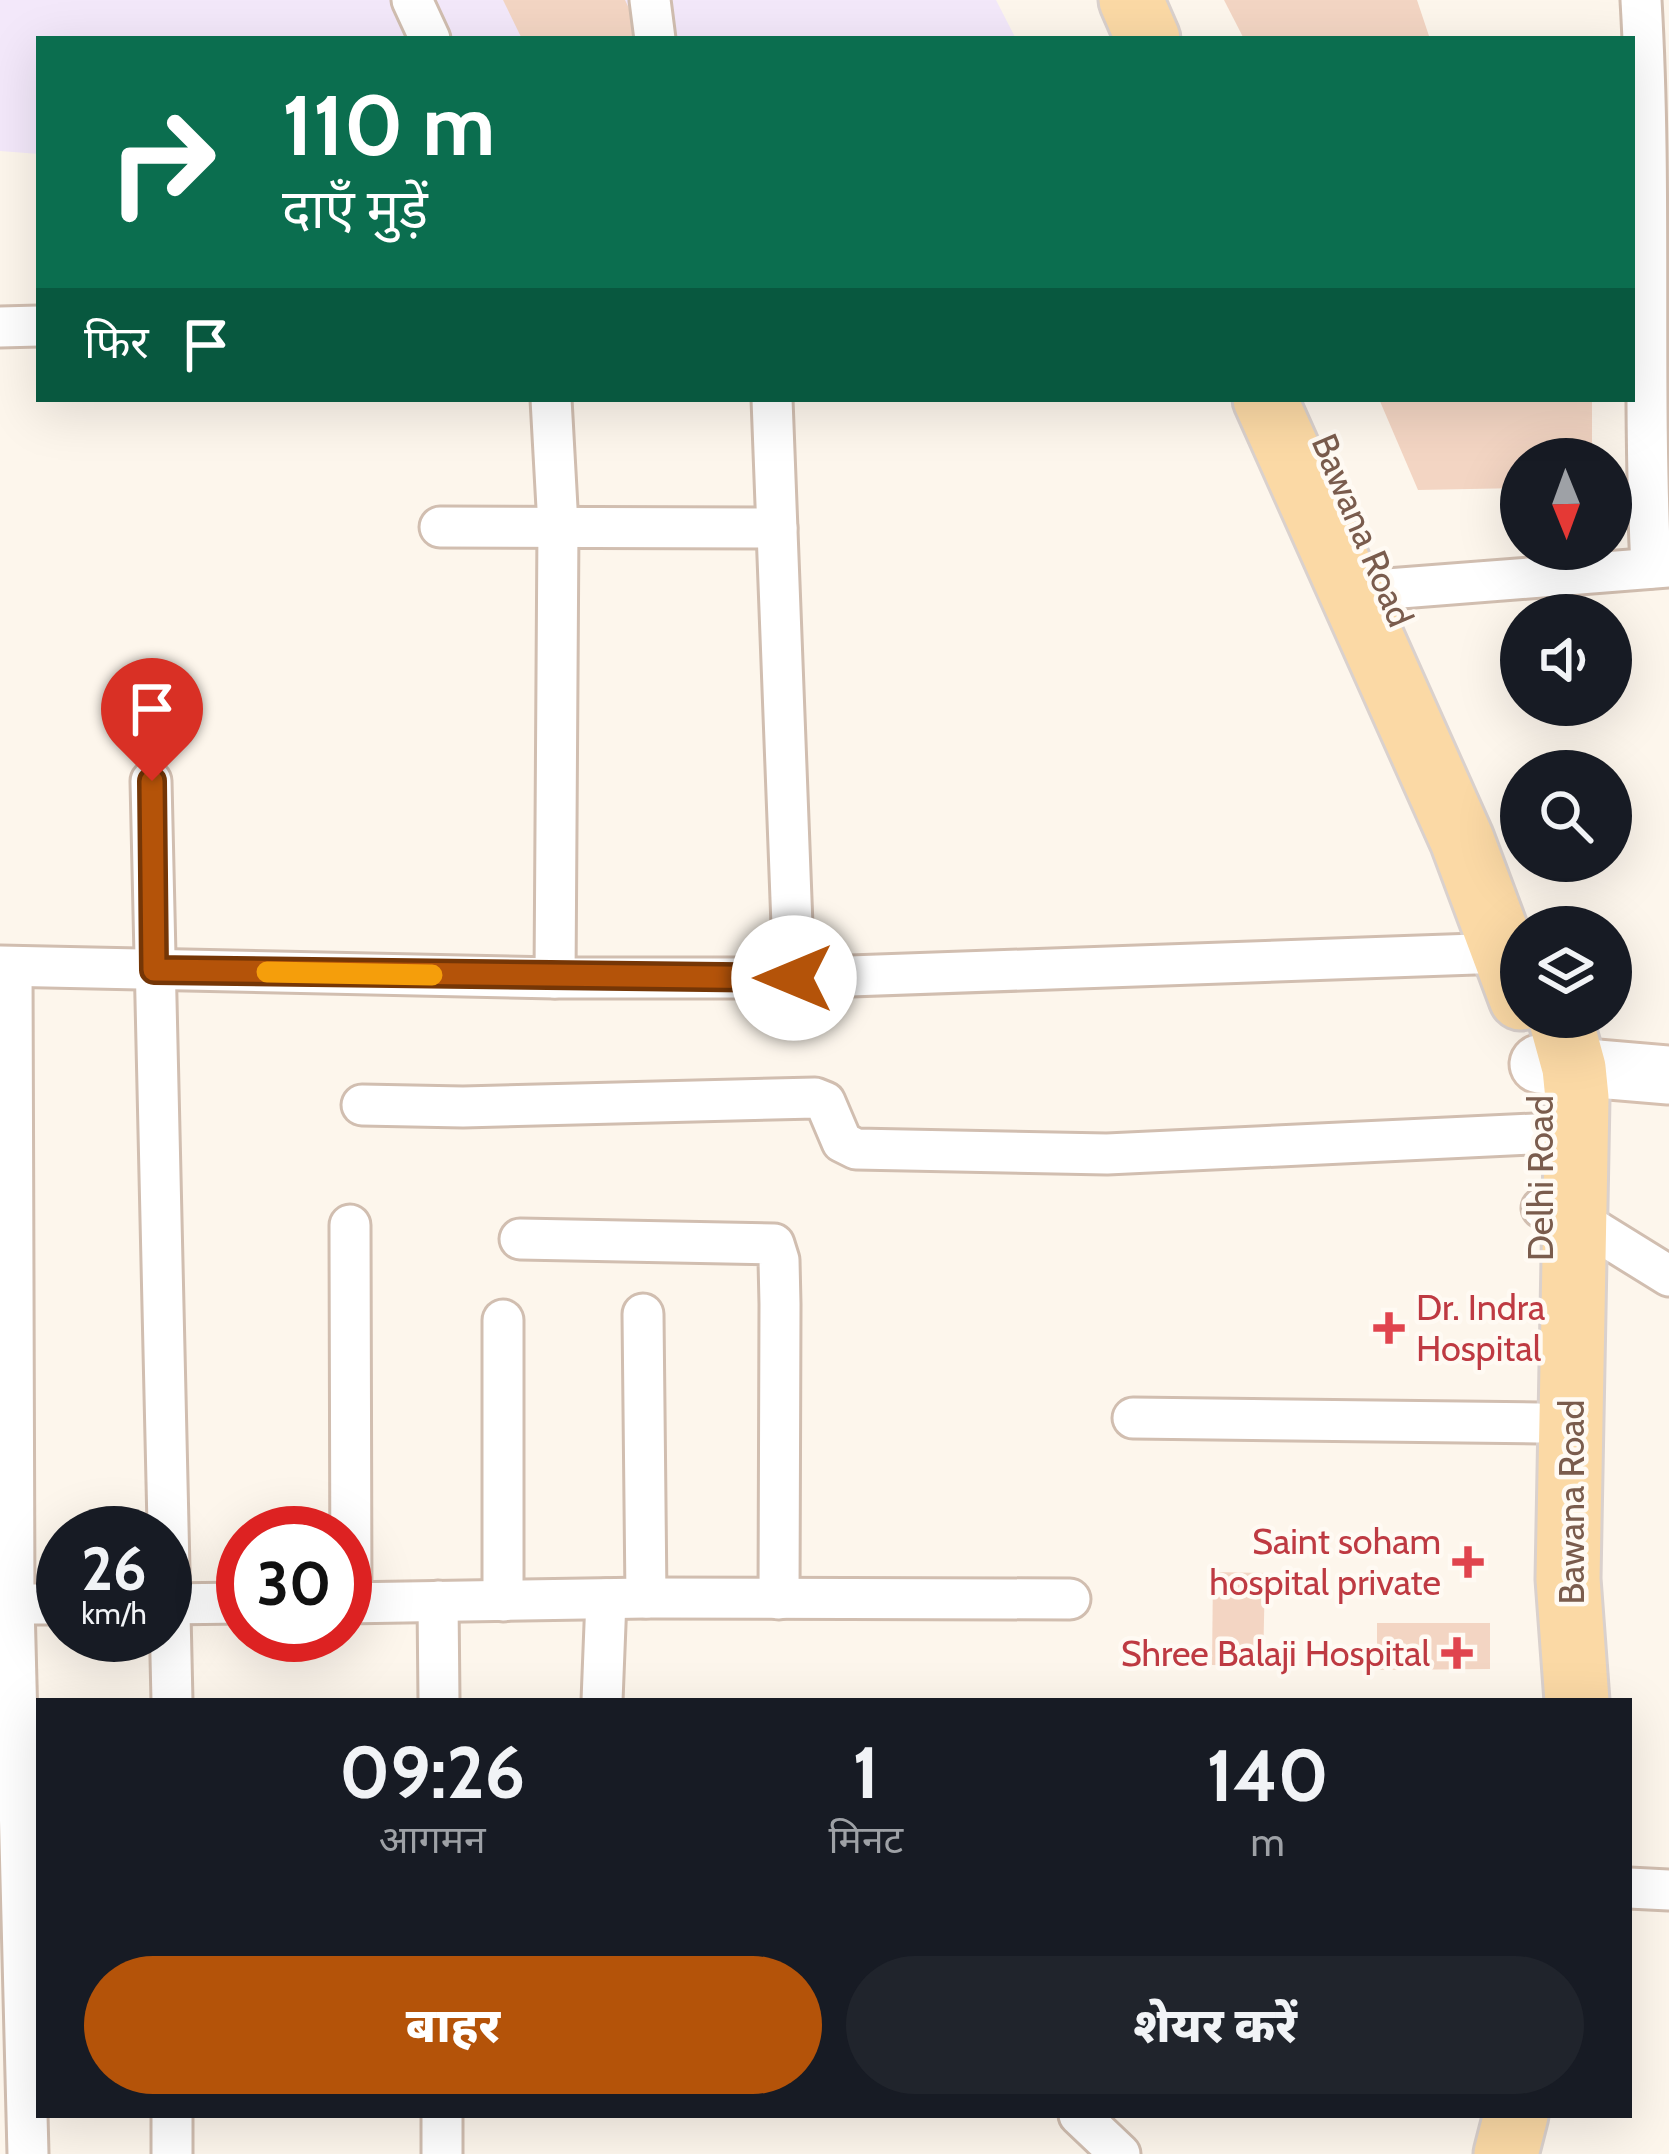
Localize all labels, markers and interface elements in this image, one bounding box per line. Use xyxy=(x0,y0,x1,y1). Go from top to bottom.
text: 110 m xyxy=(282,74,495,176)
icon: right xyxy=(84,84,240,240)
text: दाएँ मुड़ें xyxy=(282,176,428,242)
icon: arrive xyxy=(173,312,239,378)
text: फिर xyxy=(84,315,149,369)
street label: Bawana Road xyxy=(1303,427,1423,633)
north arrow xyxy=(1500,438,1632,570)
map controls xyxy=(1500,438,1632,1038)
button: sound xyxy=(1500,594,1632,726)
pin xyxy=(101,658,203,781)
icon: arrive xyxy=(119,676,185,742)
button: search xyxy=(1500,750,1632,882)
button: layers xyxy=(1500,906,1632,1038)
position arrow xyxy=(731,915,857,1041)
street label: Delhi Road xyxy=(1518,1095,1562,1261)
place label: Dr. Indra Hospital xyxy=(1416,1285,1545,1370)
marker: Dr. Indra Hospital xyxy=(1373,1312,1405,1344)
street label: Bawana Road xyxy=(1549,1399,1593,1605)
speed limit sign: 30 xyxy=(216,1506,372,1662)
place label: Saint soham hospital private xyxy=(1209,1519,1441,1604)
text: 26 xyxy=(81,1532,147,1605)
marker: Saint soham hospital private xyxy=(1452,1546,1484,1578)
text: km/h xyxy=(81,1595,147,1632)
place label: Shree Balaji Hospital xyxy=(1121,1631,1431,1675)
marker: Shree Balaji Hospital xyxy=(1441,1637,1473,1669)
text: 09:26 xyxy=(339,1729,525,1816)
text: 1 xyxy=(853,1729,879,1816)
text: 140 xyxy=(1207,1732,1329,1819)
text: आगमन xyxy=(379,1815,486,1863)
text: मिनट xyxy=(828,1815,903,1863)
text: m xyxy=(1250,1818,1285,1866)
button: बाहर xyxy=(84,1956,822,2094)
button: शेयर करें xyxy=(846,1956,1584,2094)

